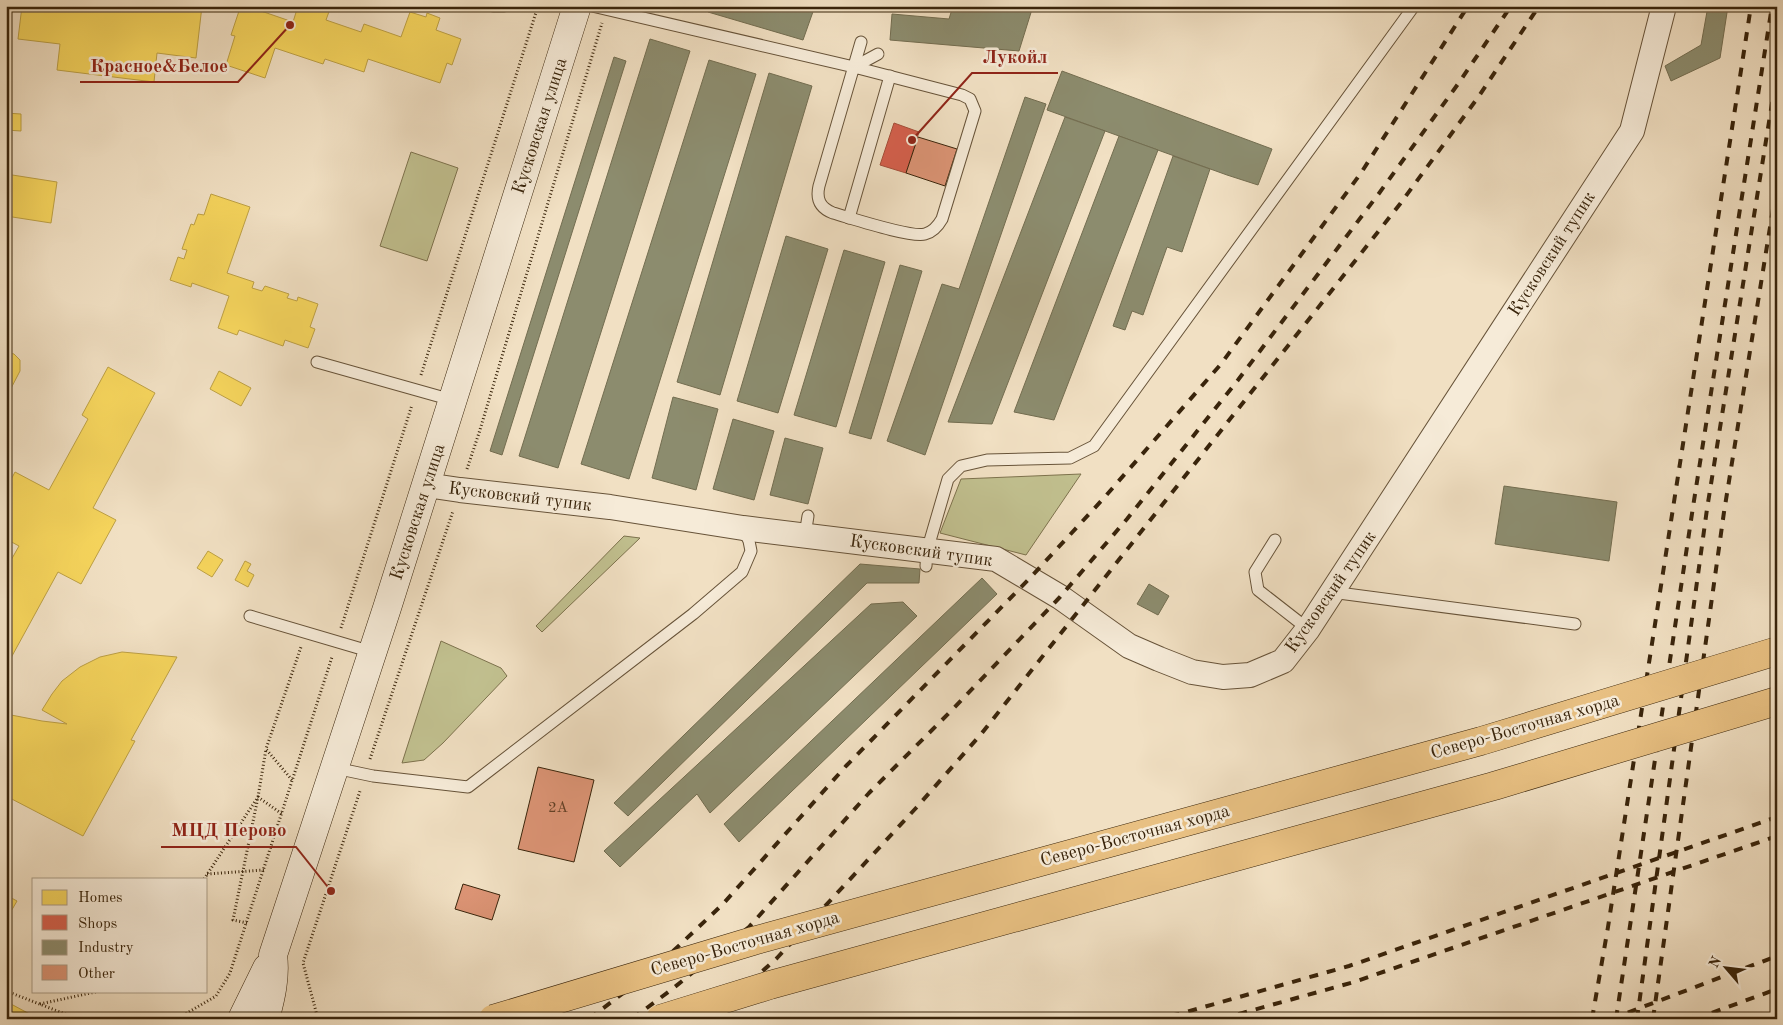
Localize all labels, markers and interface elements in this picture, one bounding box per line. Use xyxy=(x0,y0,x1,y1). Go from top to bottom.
callout: Лукойл xyxy=(972,39,1058,73)
callout: Красное&Белое xyxy=(80,48,238,82)
text: Лукойл xyxy=(982,49,1048,68)
street label: Кусковская улица xyxy=(509,55,571,197)
text: Красное&Белое xyxy=(90,58,228,77)
street label: Кусковский тупик xyxy=(1505,189,1599,319)
street label: Кусковская улица xyxy=(387,441,449,583)
street label: Кусковский тупик xyxy=(447,479,593,515)
street label: Кусковский тупик xyxy=(1282,528,1380,656)
street label: Кусковский тупик xyxy=(848,532,994,570)
street label: Северо-Восточная хорда xyxy=(1429,691,1621,763)
house number: 2А xyxy=(548,801,569,816)
street label: Северо-Восточная хорда xyxy=(1038,802,1232,870)
callout: МЦД Перово xyxy=(161,813,296,847)
text: МЦД Перово xyxy=(171,822,287,841)
legend xyxy=(32,878,208,992)
text: Homes xyxy=(78,891,123,906)
street label: Северо-Восточная хорда xyxy=(649,908,841,980)
text: Shops xyxy=(78,917,117,932)
text: Industry xyxy=(78,941,134,956)
north arrow xyxy=(1700,942,1750,992)
text: N xyxy=(1707,954,1724,970)
text: Other xyxy=(78,967,115,982)

